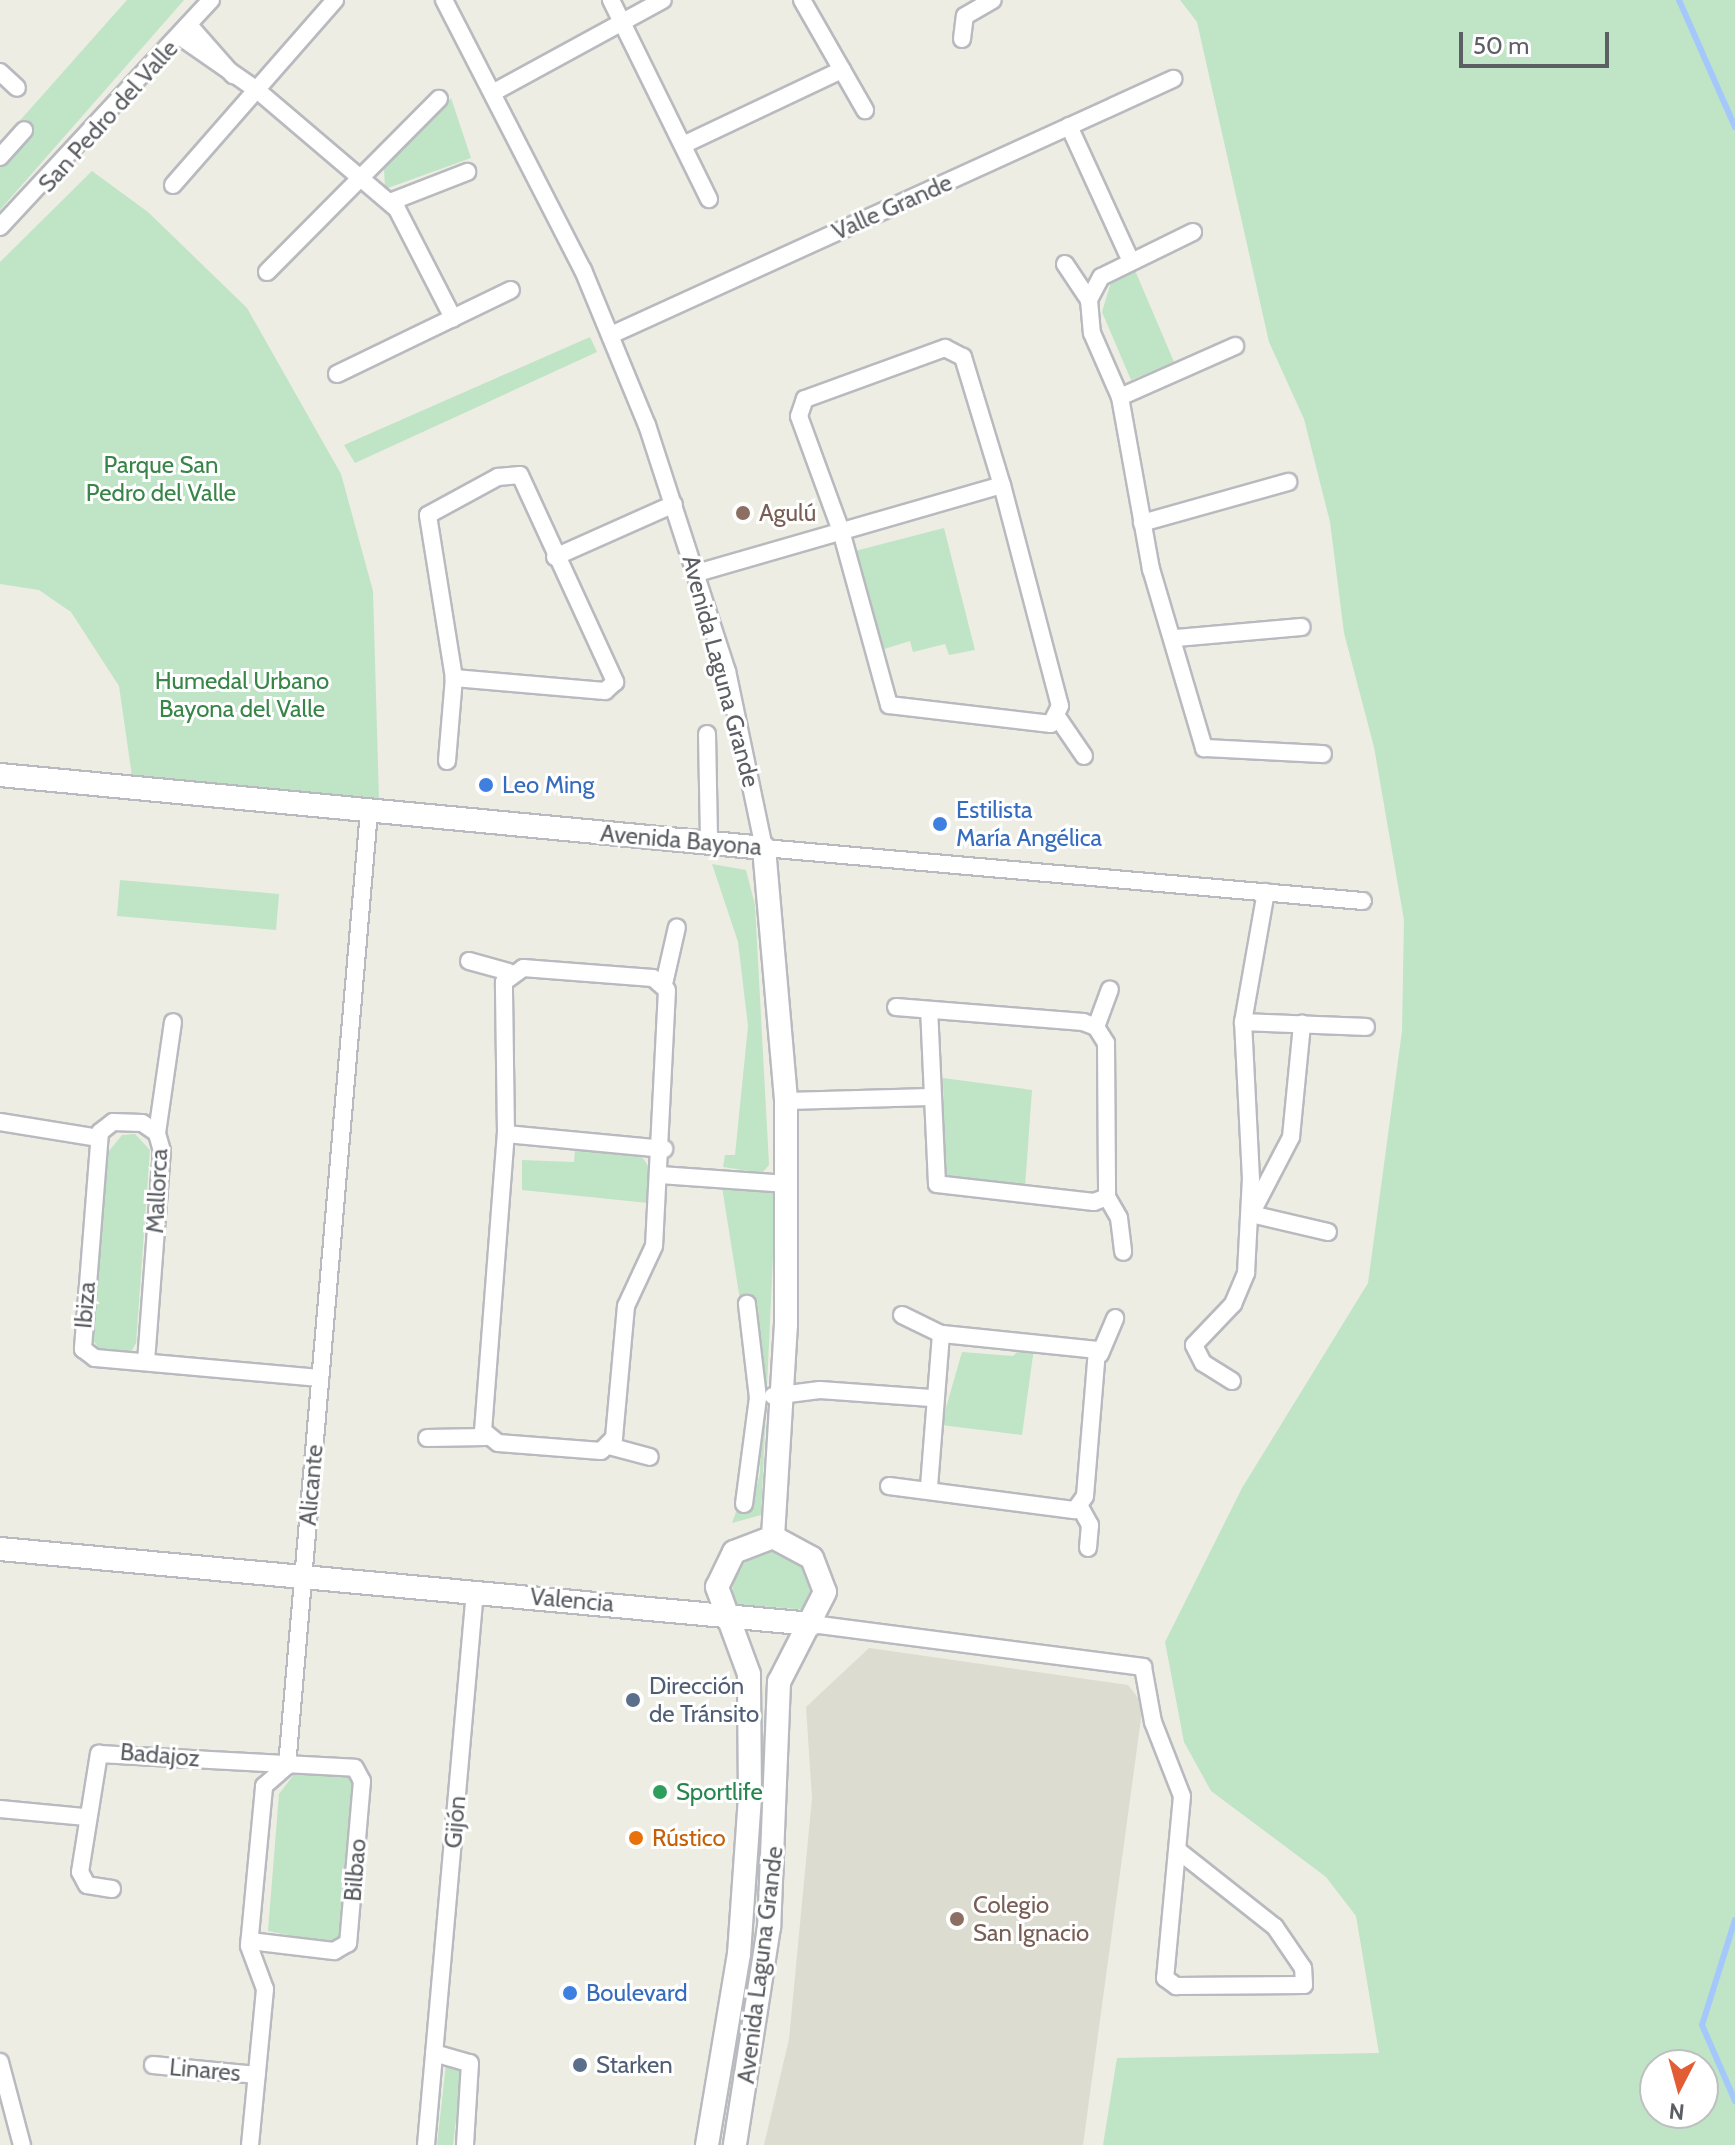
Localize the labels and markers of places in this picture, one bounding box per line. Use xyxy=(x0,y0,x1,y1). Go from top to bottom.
place label: Agulú xyxy=(759,499,816,527)
marker: Agulú xyxy=(734,504,752,522)
place label: Leo Ming xyxy=(502,771,594,799)
marker: Leo Ming xyxy=(477,776,495,794)
place label: Estilista María Angélica xyxy=(956,796,1102,852)
marker: Estilista María Angélica xyxy=(931,815,949,833)
place label: Dirección de Tránsito xyxy=(649,1672,759,1728)
marker: Dirección de Tránsito xyxy=(624,1691,642,1709)
place label: Sportlife xyxy=(676,1778,763,1806)
marker: Sportlife xyxy=(651,1783,669,1801)
place label: Rústico xyxy=(652,1824,726,1852)
marker: Rústico xyxy=(627,1829,645,1847)
place label: Colegio San Ignacio xyxy=(973,1891,1089,1947)
marker: Colegio San Ignacio xyxy=(948,1910,966,1928)
place label: Boulevard xyxy=(586,1979,688,2007)
marker: Boulevard xyxy=(561,1984,579,2002)
place label: Starken xyxy=(596,2051,673,2079)
marker: Starken xyxy=(571,2056,589,2074)

